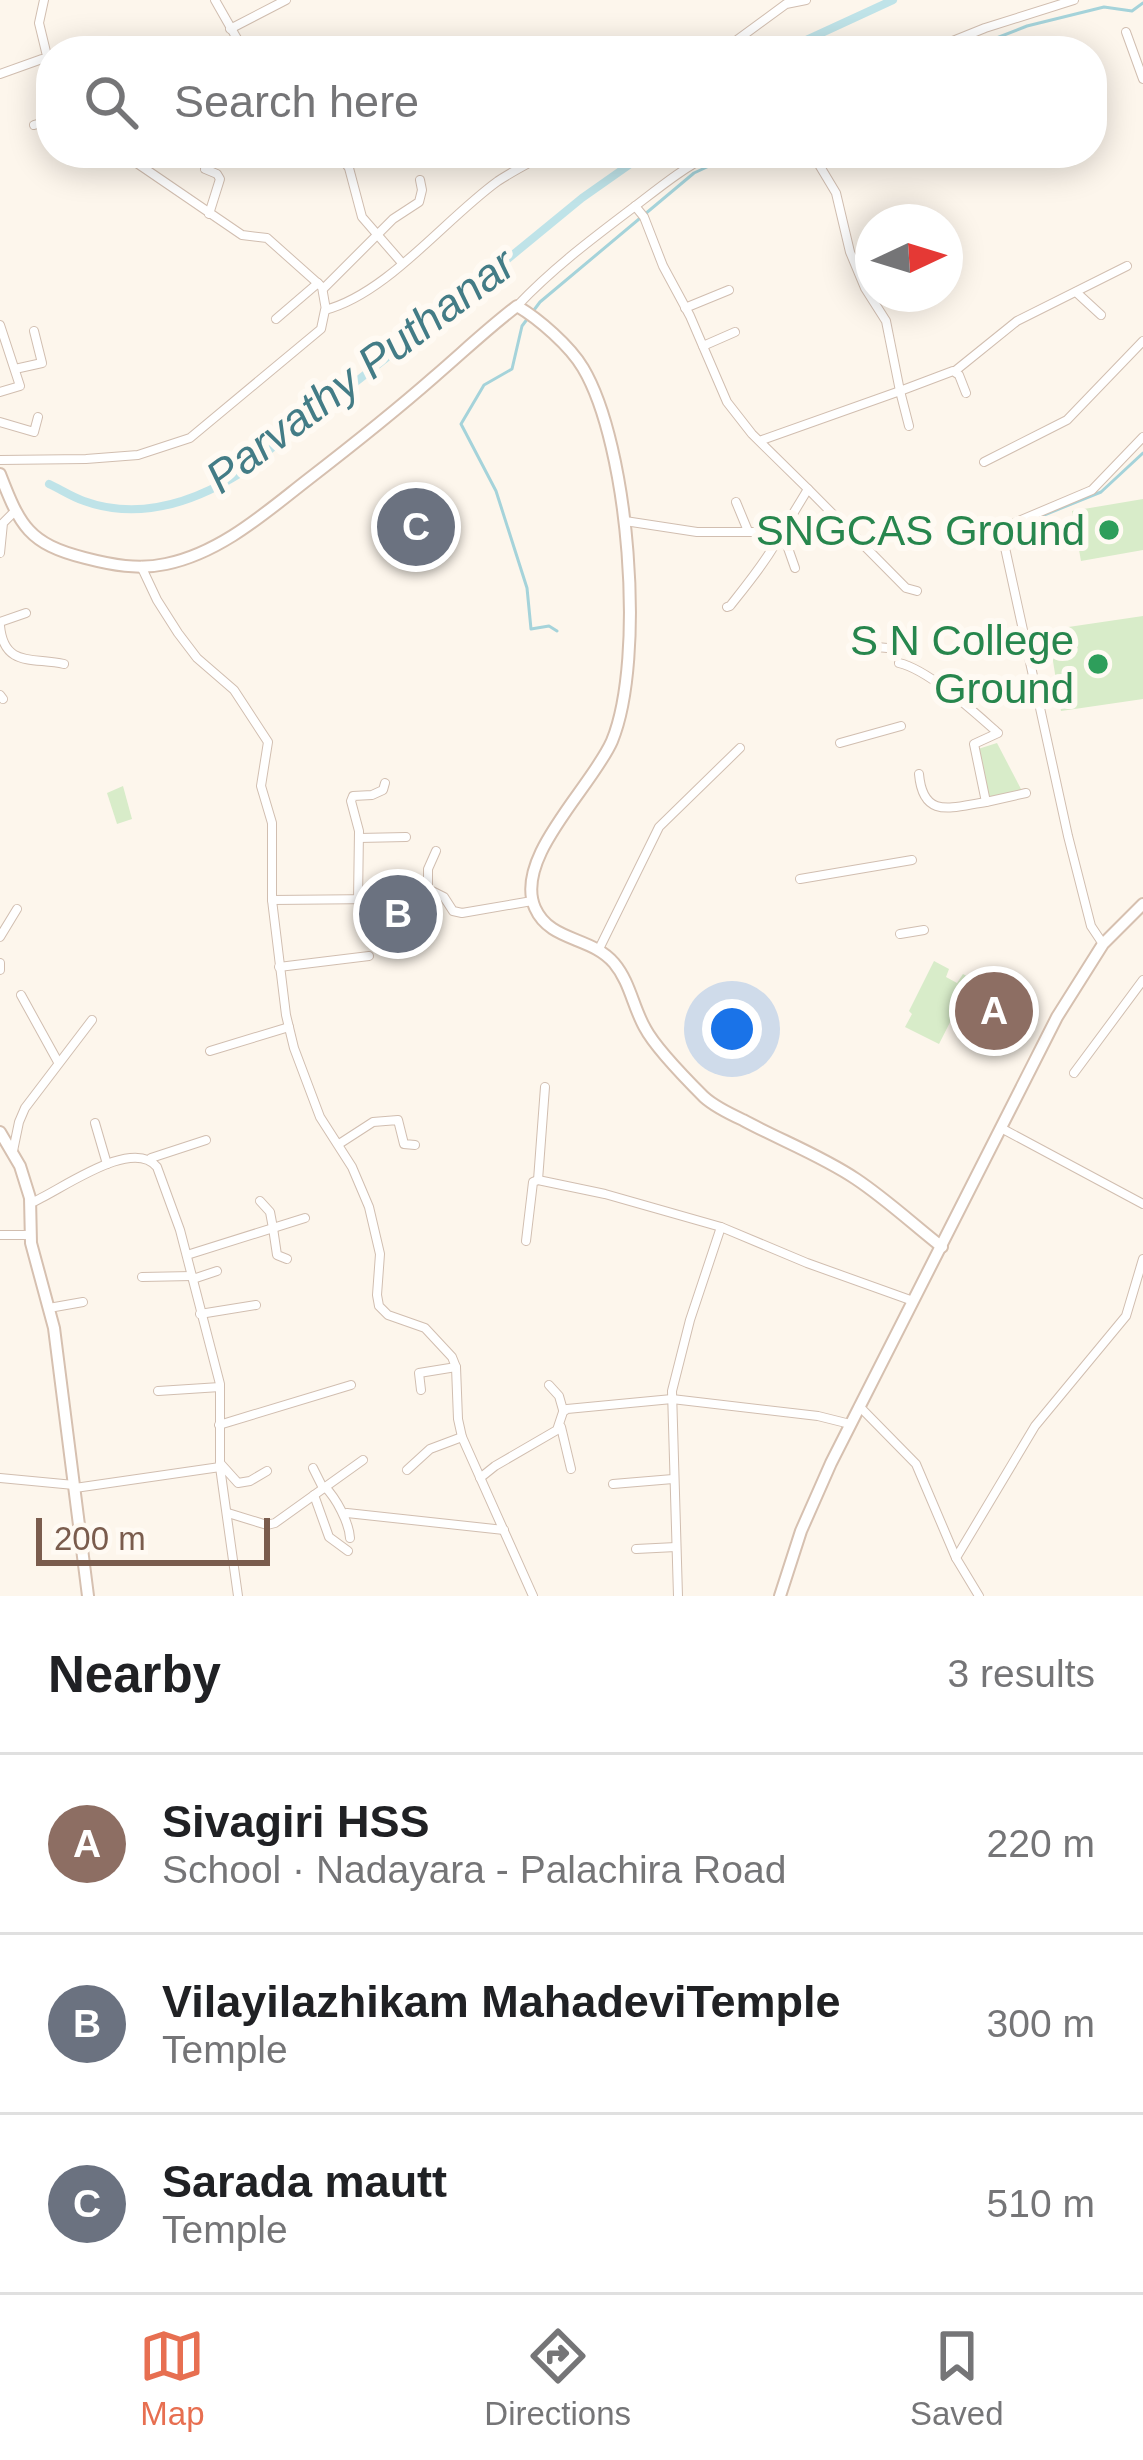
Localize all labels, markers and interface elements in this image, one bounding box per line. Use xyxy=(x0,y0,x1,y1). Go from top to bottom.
search box xyxy=(36,36,1107,168)
icon: search xyxy=(78,69,144,135)
text: Search here xyxy=(174,76,419,127)
north arrow xyxy=(855,204,963,312)
water label: Parvathy Puthanar xyxy=(196,237,526,503)
pin: C xyxy=(377,482,455,572)
place label: SNGCAS Ground xyxy=(756,507,1085,554)
marker: SNGCAS Ground xyxy=(1096,517,1122,543)
place label: S N College Ground xyxy=(850,617,1074,712)
marker: S N College Ground xyxy=(1085,651,1111,677)
pin: B xyxy=(359,869,437,959)
pin: A xyxy=(955,966,1033,1056)
your location xyxy=(702,999,762,1059)
scale bar xyxy=(36,1512,270,1565)
text: 200 m xyxy=(54,1520,146,1557)
text: Nearby xyxy=(48,1646,221,1703)
text: 3 results xyxy=(948,1652,1095,1695)
text: Sivagiri HSS xyxy=(162,1796,430,1847)
text: A xyxy=(73,1822,101,1865)
text: 220 m xyxy=(987,1822,1095,1865)
text: School · Nadayara - Palachira Road xyxy=(162,1848,786,1891)
text: Vilayilazhikam MahadeviTemple xyxy=(162,1976,841,2027)
text: B xyxy=(73,2002,101,2045)
text: 300 m xyxy=(987,2002,1095,2045)
text: Temple xyxy=(162,2028,288,2071)
text: Sarada mautt xyxy=(162,2156,447,2207)
text: C xyxy=(73,2182,101,2225)
text: 510 m xyxy=(987,2182,1095,2225)
text: Temple xyxy=(162,2208,288,2251)
tab: Map xyxy=(139,2323,205,2433)
tab: Directions xyxy=(484,2323,631,2433)
tab: Saved xyxy=(910,2323,1004,2433)

